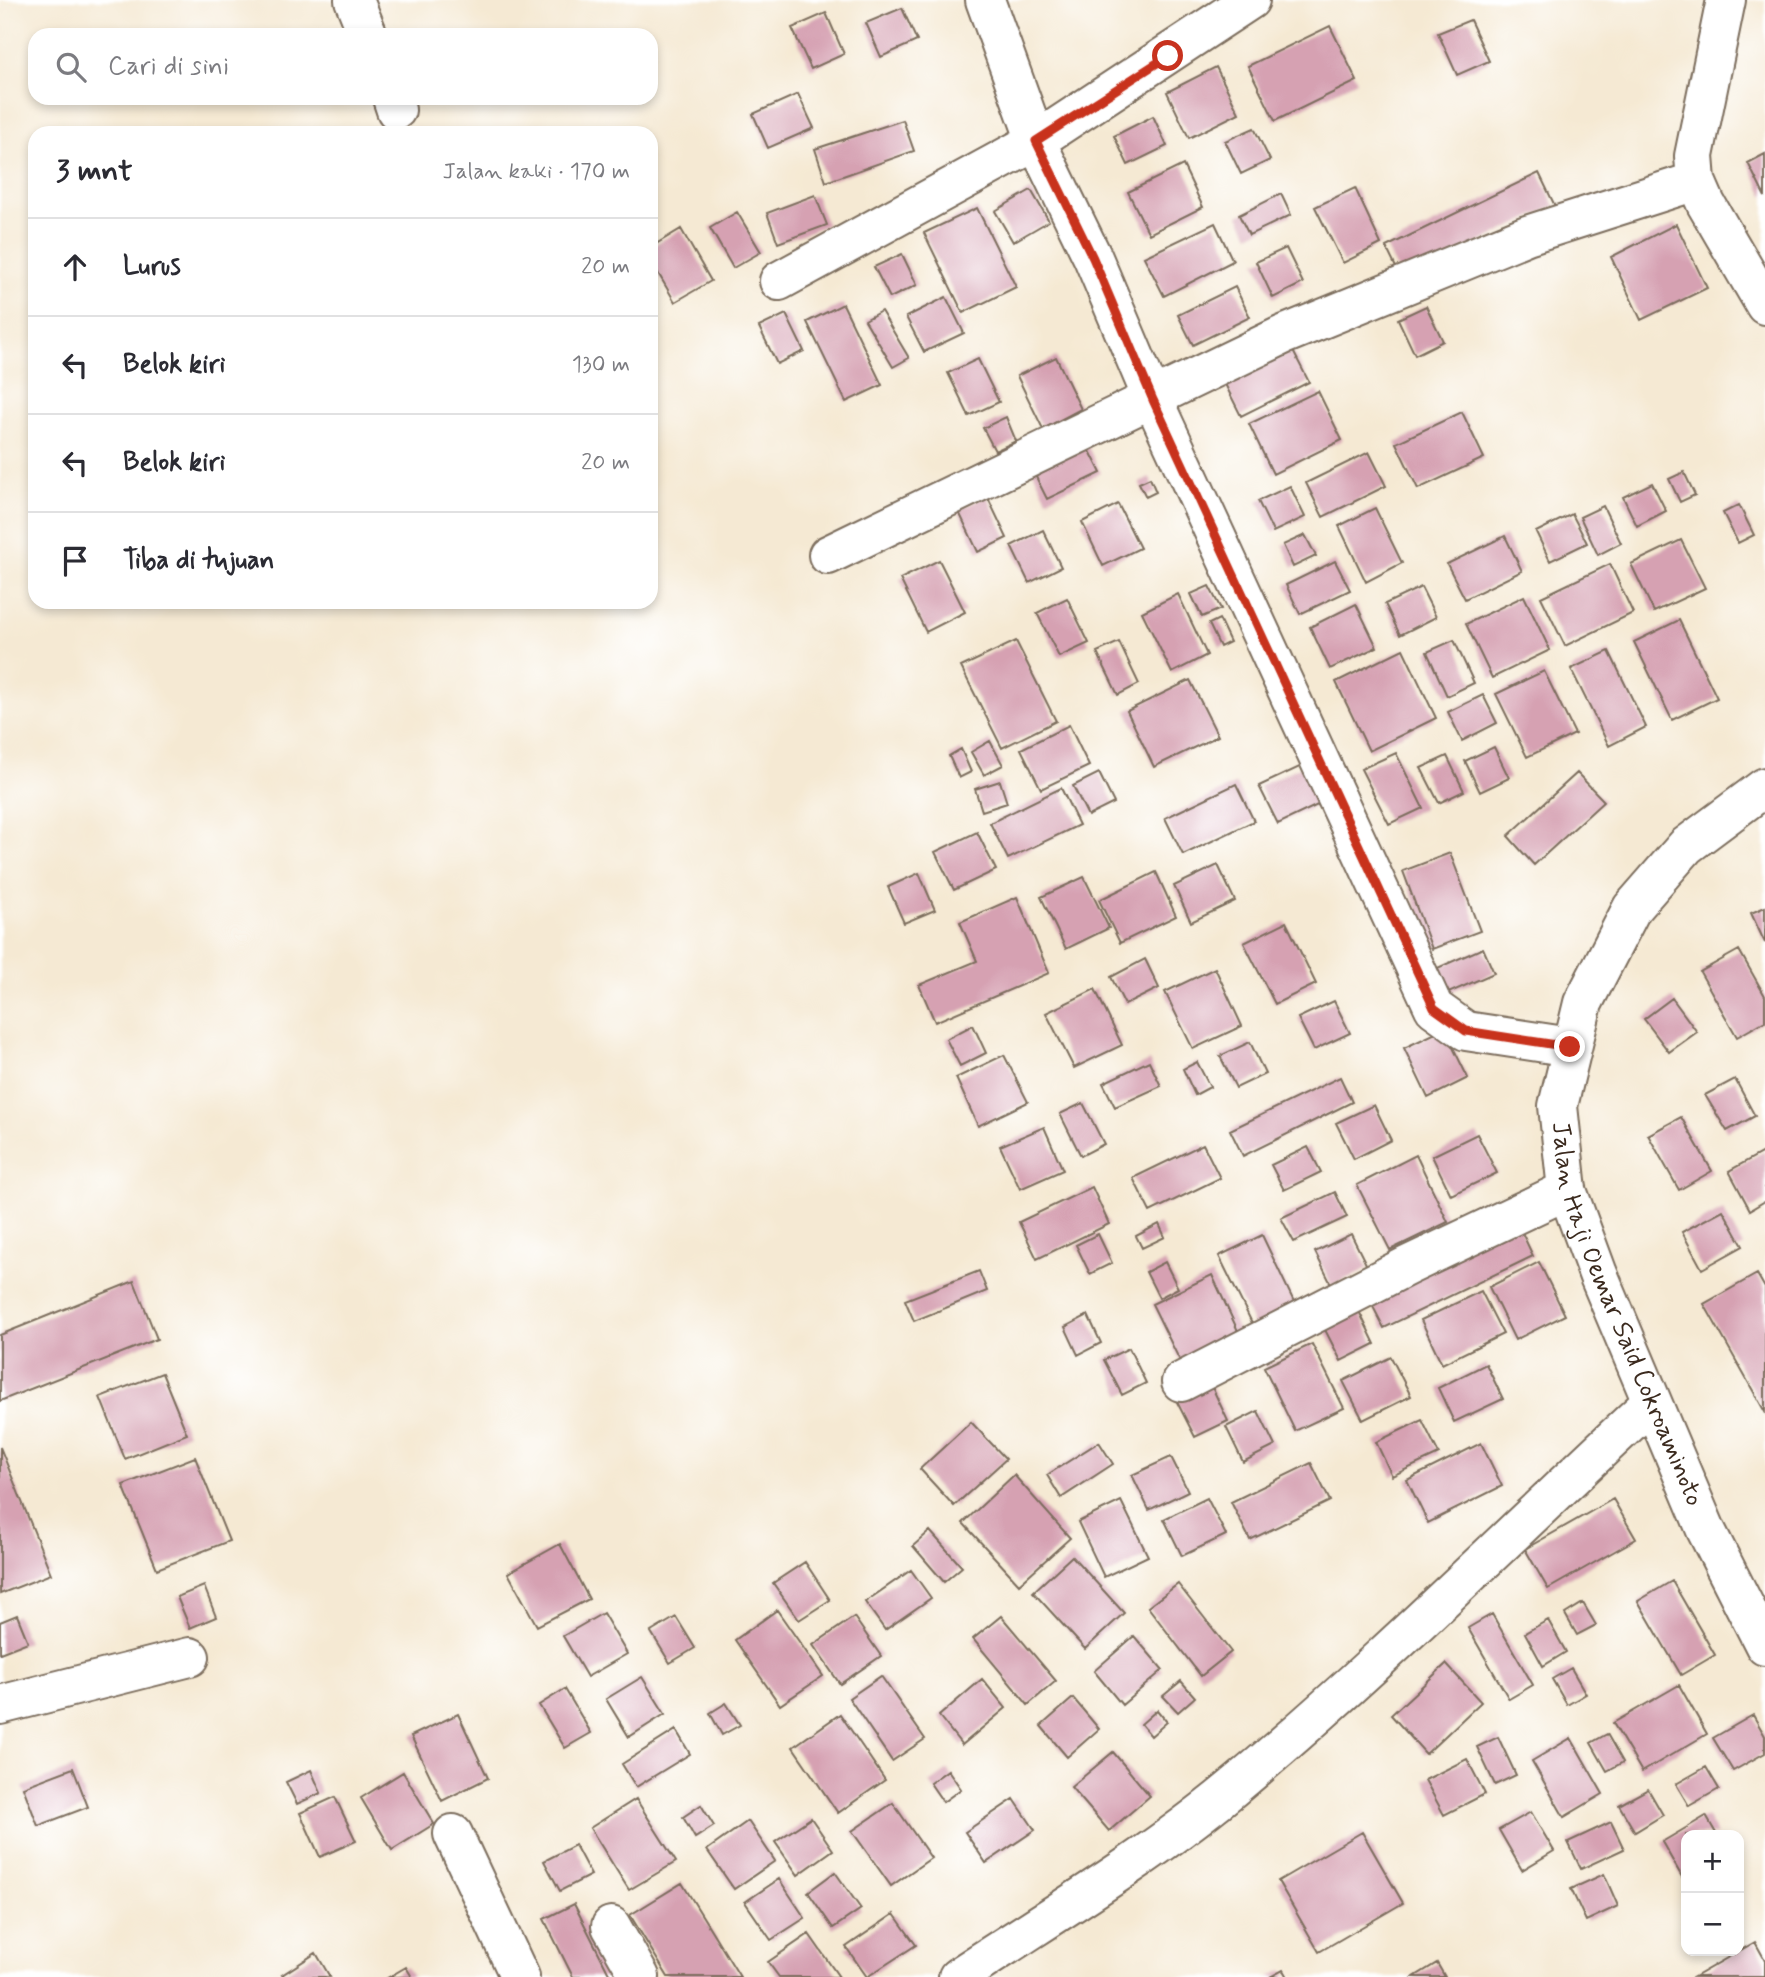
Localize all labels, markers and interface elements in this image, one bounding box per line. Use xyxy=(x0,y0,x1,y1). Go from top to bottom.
search box xyxy=(28,28,658,105)
route start xyxy=(1152,40,1183,71)
icon: search xyxy=(52,48,90,86)
text: Cari di sini xyxy=(108,50,229,84)
text: 3 mnt xyxy=(56,152,132,191)
text: Jalan kaki · 170 m xyxy=(442,157,630,187)
icon: ahead xyxy=(56,248,94,286)
text: Lurus xyxy=(123,250,181,284)
text: 20 m xyxy=(581,252,630,282)
icon: left xyxy=(56,346,94,384)
text: Belok kiri xyxy=(123,348,225,382)
text: 130 m xyxy=(572,350,630,380)
icon: left xyxy=(56,444,94,482)
text: Belok kiri xyxy=(123,446,225,480)
text: 20 m xyxy=(581,448,630,478)
icon: arrive xyxy=(56,542,94,580)
text: Tiba di tujuan xyxy=(123,544,274,578)
route end xyxy=(1554,1031,1585,1062)
street label: Jalan Haji Oemar Said Cokroaminoto xyxy=(1543,1120,1711,1511)
map controls xyxy=(1681,1830,1744,1956)
button: + xyxy=(1681,1830,1744,1893)
button: − xyxy=(1681,1893,1744,1956)

